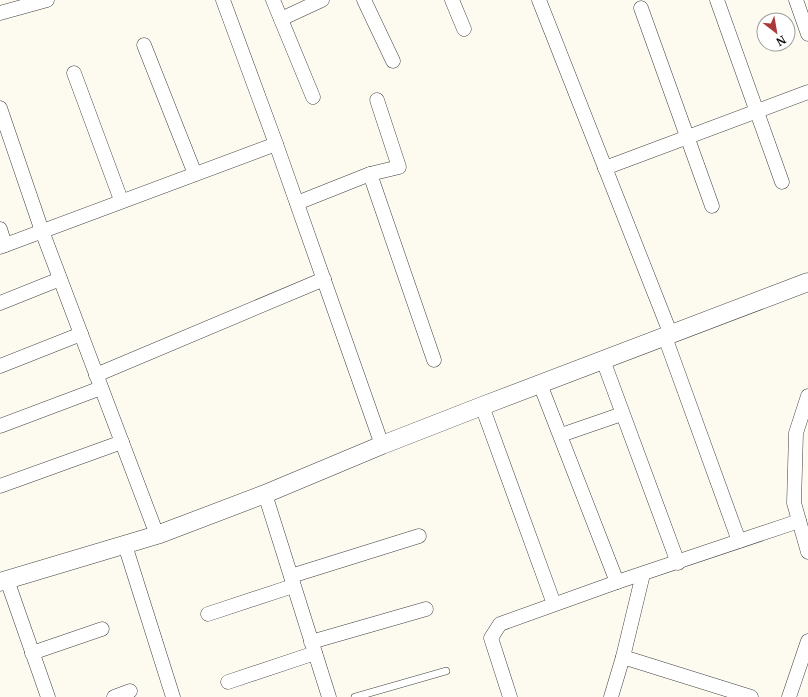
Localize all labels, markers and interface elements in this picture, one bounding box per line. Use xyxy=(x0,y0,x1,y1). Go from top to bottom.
north arrow xyxy=(756,12,796,52)
text: N xyxy=(774,32,788,49)

